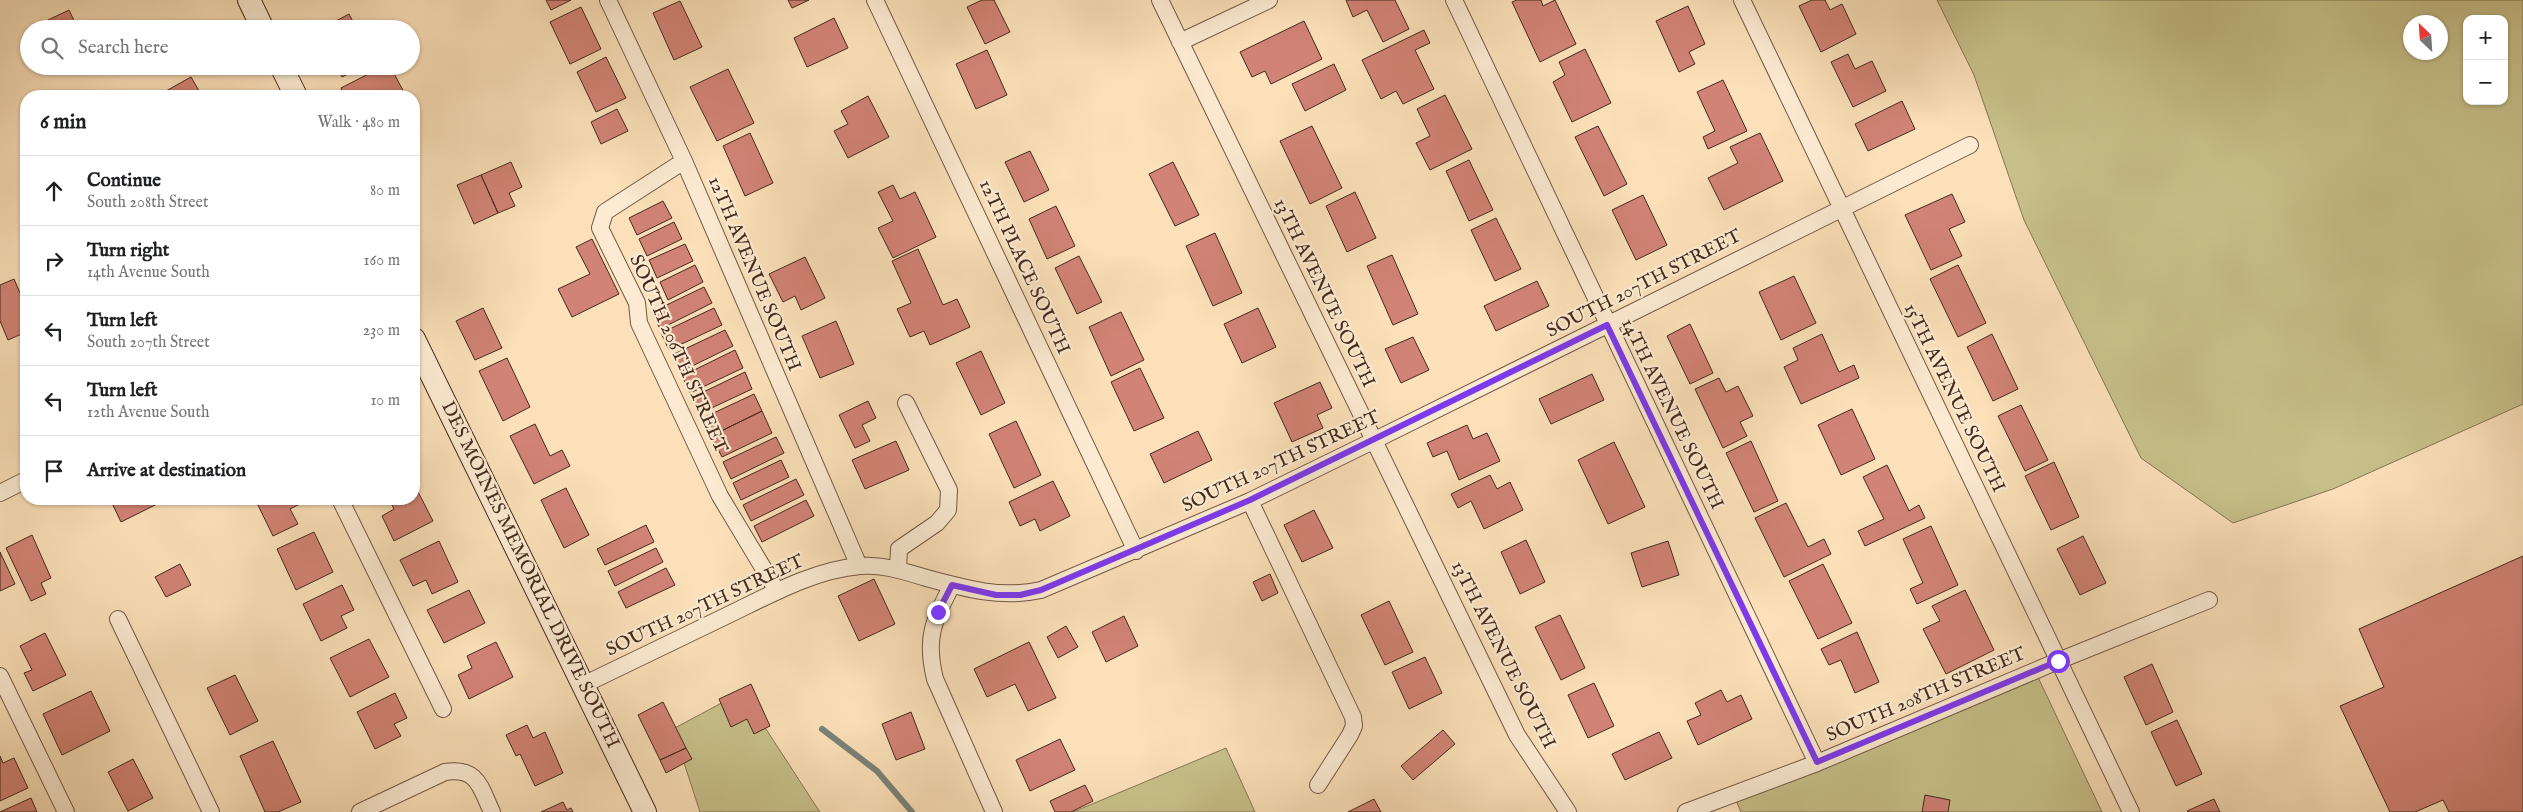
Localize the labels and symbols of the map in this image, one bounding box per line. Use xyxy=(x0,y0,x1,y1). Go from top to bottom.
north arrow xyxy=(2403,15,2448,60)
street label: 12TH AVENUE SOUTH xyxy=(702,173,806,375)
street label: 12TH PLACE SOUTH xyxy=(973,176,1075,358)
street label: 13TH AVENUE SOUTH xyxy=(1268,194,1380,392)
street label: SOUTH 207TH STREET xyxy=(1543,224,1746,344)
street label: SOUTH 206TH STREET xyxy=(623,251,733,457)
street label: 15TH AVENUE SOUTH xyxy=(1898,300,2010,496)
street label: 14TH AVENUE SOUTH xyxy=(1615,314,1729,514)
street label: DES MOINES MEMORIAL DRIVE SOUTH xyxy=(435,398,625,752)
street label: SOUTH 207TH STREET xyxy=(1178,406,1384,518)
street label: SOUTH 207TH STREET xyxy=(602,550,808,662)
street label: 13TH AVENUE SOUTH xyxy=(1445,557,1561,753)
route end xyxy=(927,601,950,624)
street label: SOUTH 208TH STREET xyxy=(1823,642,2029,748)
route start xyxy=(2047,650,2070,673)

